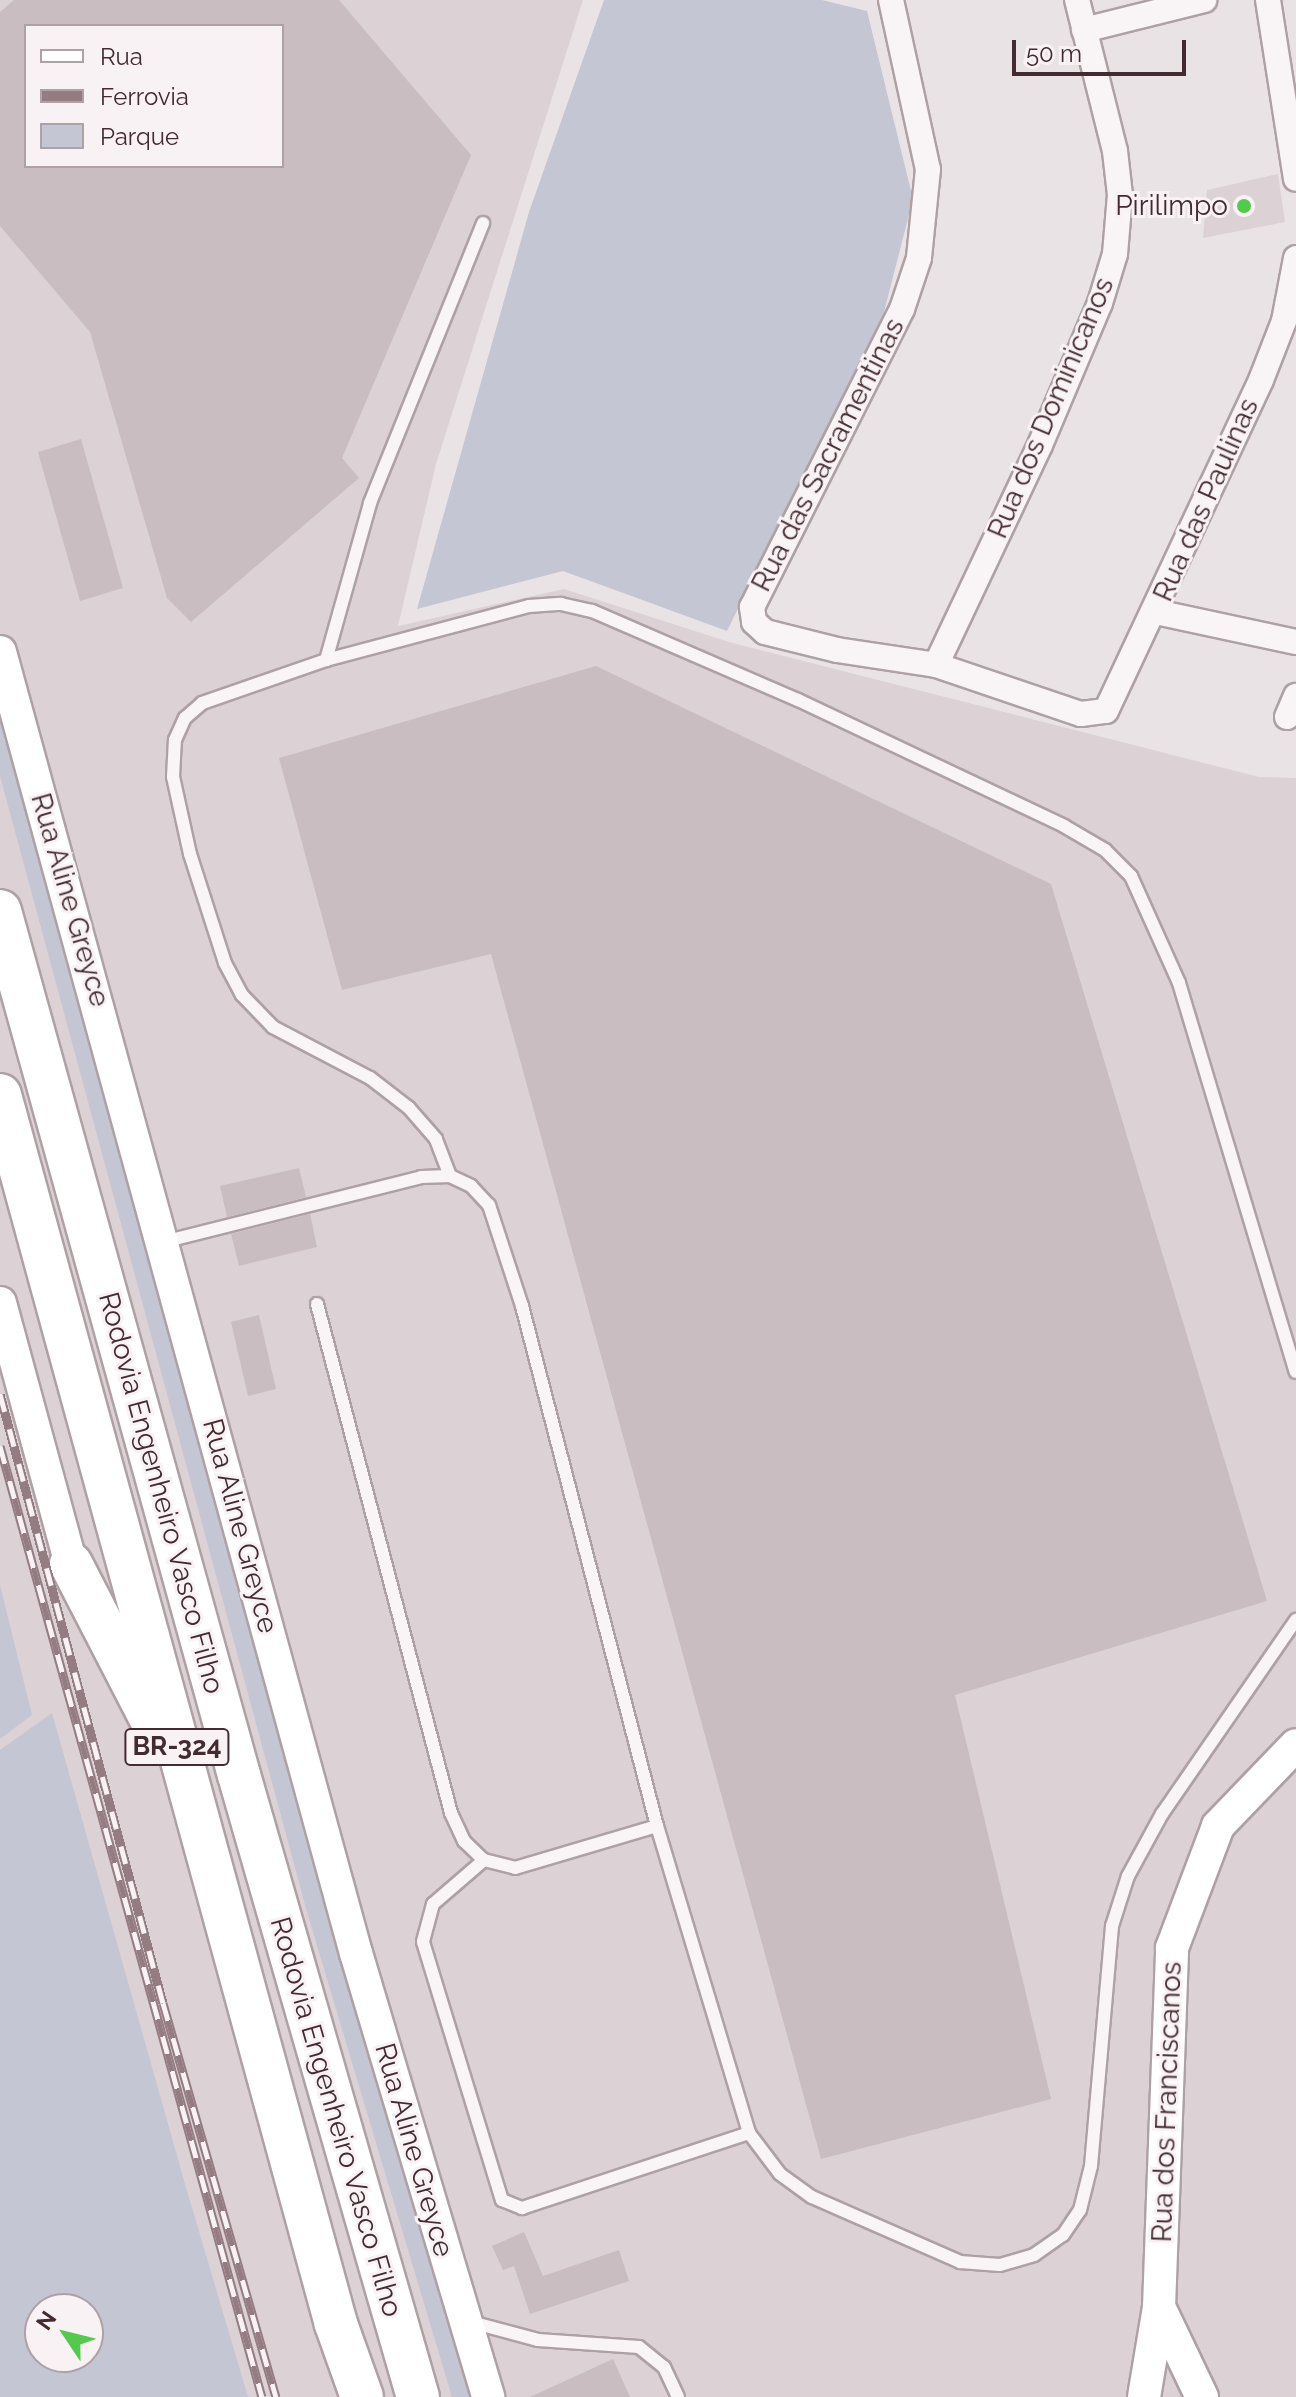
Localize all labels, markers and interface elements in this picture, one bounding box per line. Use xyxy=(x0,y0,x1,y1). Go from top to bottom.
legend xyxy=(24,24,284,168)
scale bar xyxy=(1016,24,1190,74)
text: 50 m xyxy=(1026,39,1082,68)
text: Rua xyxy=(100,42,143,71)
text: Ferrovia xyxy=(100,82,189,111)
text: Parque xyxy=(100,122,179,151)
place label: Pirilimpo xyxy=(1115,189,1228,223)
marker: Pirilimpo xyxy=(1235,197,1253,215)
street label: Rua dos Dominicanos xyxy=(981,273,1121,543)
street label: Rua das Sacramentinas xyxy=(744,313,912,597)
street label: Rua das Paulinas xyxy=(1146,393,1266,607)
street label: Rua Aline Greyce xyxy=(23,789,117,1011)
street label: Rodovia Engenheiro Vasco Filho xyxy=(91,1288,231,1698)
street label: Rua Aline Greyce xyxy=(195,1415,285,1637)
road number: BR-324 xyxy=(123,1725,231,1769)
street label: Rodovia Engenheiro Vasco Filho xyxy=(263,1913,409,2321)
street label: Rua dos Franciscanos xyxy=(1145,1961,1189,2243)
street label: Rua Aline Greyce xyxy=(367,2039,461,2261)
north arrow xyxy=(24,2293,104,2373)
text: N xyxy=(31,2306,61,2335)

